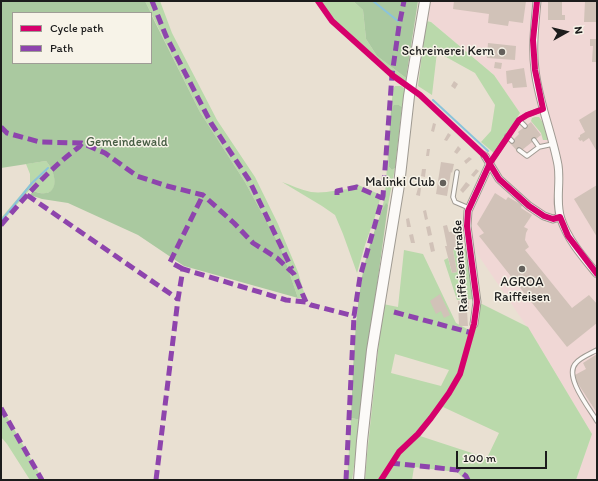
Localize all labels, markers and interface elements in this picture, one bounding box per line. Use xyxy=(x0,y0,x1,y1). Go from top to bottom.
legend xyxy=(12,12,152,64)
north arrow xyxy=(546,12,586,52)
text: Cycle path xyxy=(50,21,104,35)
text: N xyxy=(571,26,585,35)
text: Path xyxy=(50,41,73,55)
place label: Schreinerei Kern xyxy=(402,44,494,60)
marker: Schreinerei Kern xyxy=(497,47,507,57)
park label: Gemeindewald xyxy=(86,135,168,151)
place label: Malinki Club xyxy=(365,175,435,191)
marker: Malinki Club xyxy=(438,178,448,188)
street label: Raiffeisenstraße xyxy=(450,219,472,313)
marker: AGROA Raiffeisen xyxy=(517,264,527,274)
place label: AGROA Raiffeisen xyxy=(494,275,550,306)
scale bar xyxy=(458,443,549,469)
text: 100 m xyxy=(463,451,496,465)

